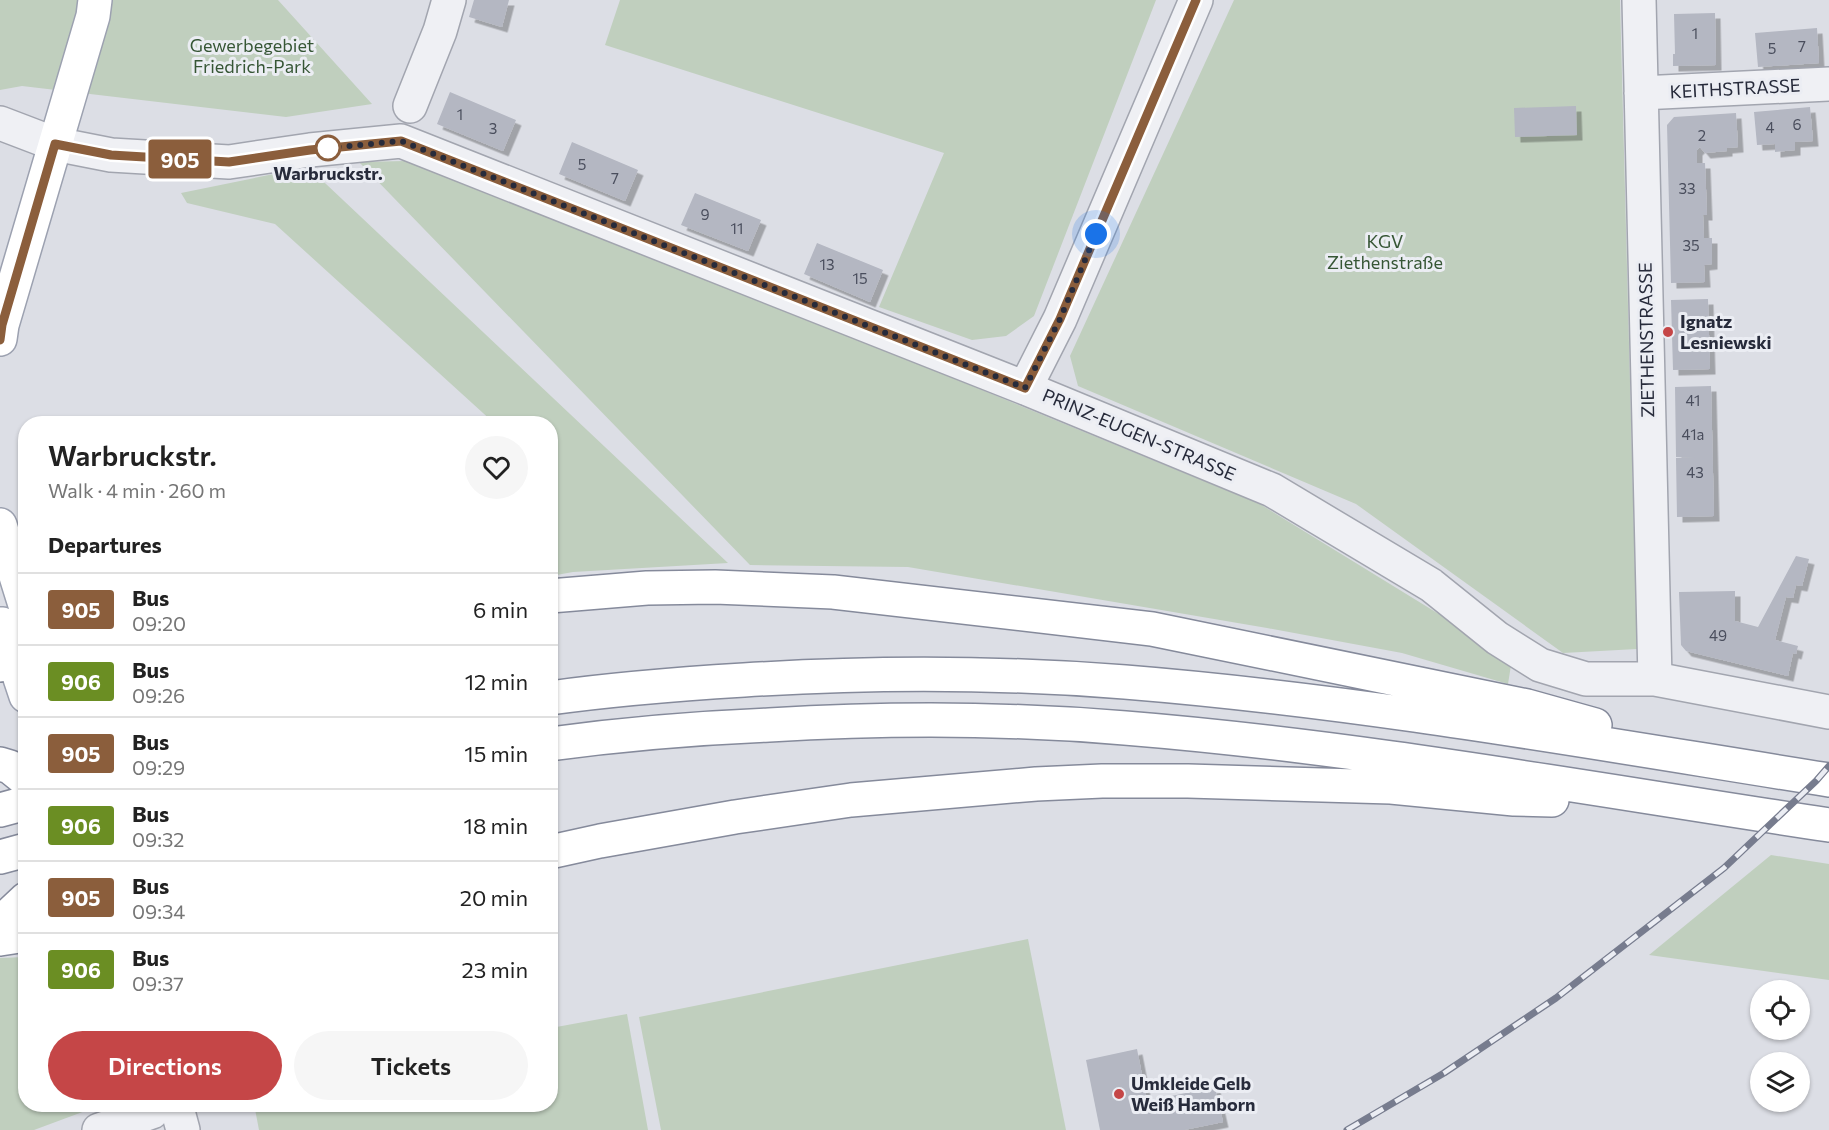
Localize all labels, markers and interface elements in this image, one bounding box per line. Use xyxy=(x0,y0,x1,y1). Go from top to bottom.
house number: 1 xyxy=(1692,24,1698,42)
park label: Gewerbegebiet Friedrich-Park xyxy=(190,34,314,77)
house number: 7 xyxy=(1798,37,1806,55)
house number: 5 xyxy=(1768,39,1776,57)
street label: KEITHSTRASSE xyxy=(1669,74,1801,102)
house number: 1 xyxy=(457,105,463,123)
house number: 6 xyxy=(1792,115,1802,133)
house number: 4 xyxy=(1766,118,1775,136)
house number: 3 xyxy=(489,119,497,137)
house number: 2 xyxy=(1698,126,1706,144)
marker: Warbruckstr. xyxy=(315,135,341,161)
line badge: 905 xyxy=(146,140,214,178)
text: 905 xyxy=(160,147,200,172)
house number: 5 xyxy=(578,155,586,173)
place label: Warbruckstr. xyxy=(273,162,383,184)
house number: 7 xyxy=(611,169,619,187)
house number: 33 xyxy=(1678,179,1696,197)
house number: 9 xyxy=(700,205,710,223)
house number: 11 xyxy=(731,219,743,237)
your location xyxy=(1081,219,1111,249)
park label: KGV Ziethenstraße xyxy=(1327,230,1443,273)
house number: 35 xyxy=(1682,236,1700,254)
house number: 13 xyxy=(820,255,834,273)
street label: ZIETHENSTRASSE xyxy=(1634,262,1658,418)
house number: 15 xyxy=(852,269,868,287)
place label: Ignatz Lesniewski xyxy=(1680,310,1772,353)
marker: Ignatz Lesniewski xyxy=(1661,325,1675,339)
street label: PRINZ-EUGEN-STRASSE xyxy=(1039,383,1239,485)
house number: 41 xyxy=(1686,391,1700,409)
house number: 41a xyxy=(1682,425,1704,443)
button: heart xyxy=(465,436,528,499)
text: Warbruckstr. xyxy=(48,438,217,472)
house number: 43 xyxy=(1686,463,1704,481)
text: Walk · 4 min · 260 m xyxy=(48,478,226,502)
text: Departures xyxy=(48,531,162,558)
text: Bus xyxy=(132,584,169,611)
text: 6 min xyxy=(473,596,528,623)
text: 905 xyxy=(61,597,101,622)
text: 09:20 xyxy=(132,611,186,635)
house number: 49 xyxy=(1709,626,1727,644)
text: Bus xyxy=(132,656,169,683)
text: 12 min xyxy=(465,668,528,695)
text: 906 xyxy=(61,669,101,694)
text: 09:26 xyxy=(132,683,185,707)
text: Bus xyxy=(132,728,169,755)
text: 15 min xyxy=(464,740,528,767)
text: 905 xyxy=(61,741,101,766)
text: 09:29 xyxy=(132,755,185,779)
text: Bus xyxy=(132,800,169,827)
text: 18 min xyxy=(464,812,528,839)
text: 906 xyxy=(61,813,101,838)
text: 09:32 xyxy=(132,827,184,851)
text: Bus xyxy=(132,872,169,899)
text: 20 min xyxy=(460,884,528,911)
text: 905 xyxy=(61,885,101,910)
text: 09:34 xyxy=(132,899,185,923)
text: Bus xyxy=(132,944,169,971)
text: 23 min xyxy=(462,956,528,983)
text: 906 xyxy=(61,957,101,982)
text: 09:37 xyxy=(132,971,184,995)
map controls xyxy=(1750,980,1810,1112)
button: locate xyxy=(1750,980,1810,1040)
button: Directions xyxy=(48,1031,282,1100)
button: Tickets xyxy=(294,1031,528,1100)
button: layers xyxy=(1750,1052,1810,1112)
place label: Umkleide Gelb Weiß Hamborn xyxy=(1131,1072,1256,1115)
marker: Umkleide Gelb Weiß Hamborn xyxy=(1112,1087,1126,1101)

